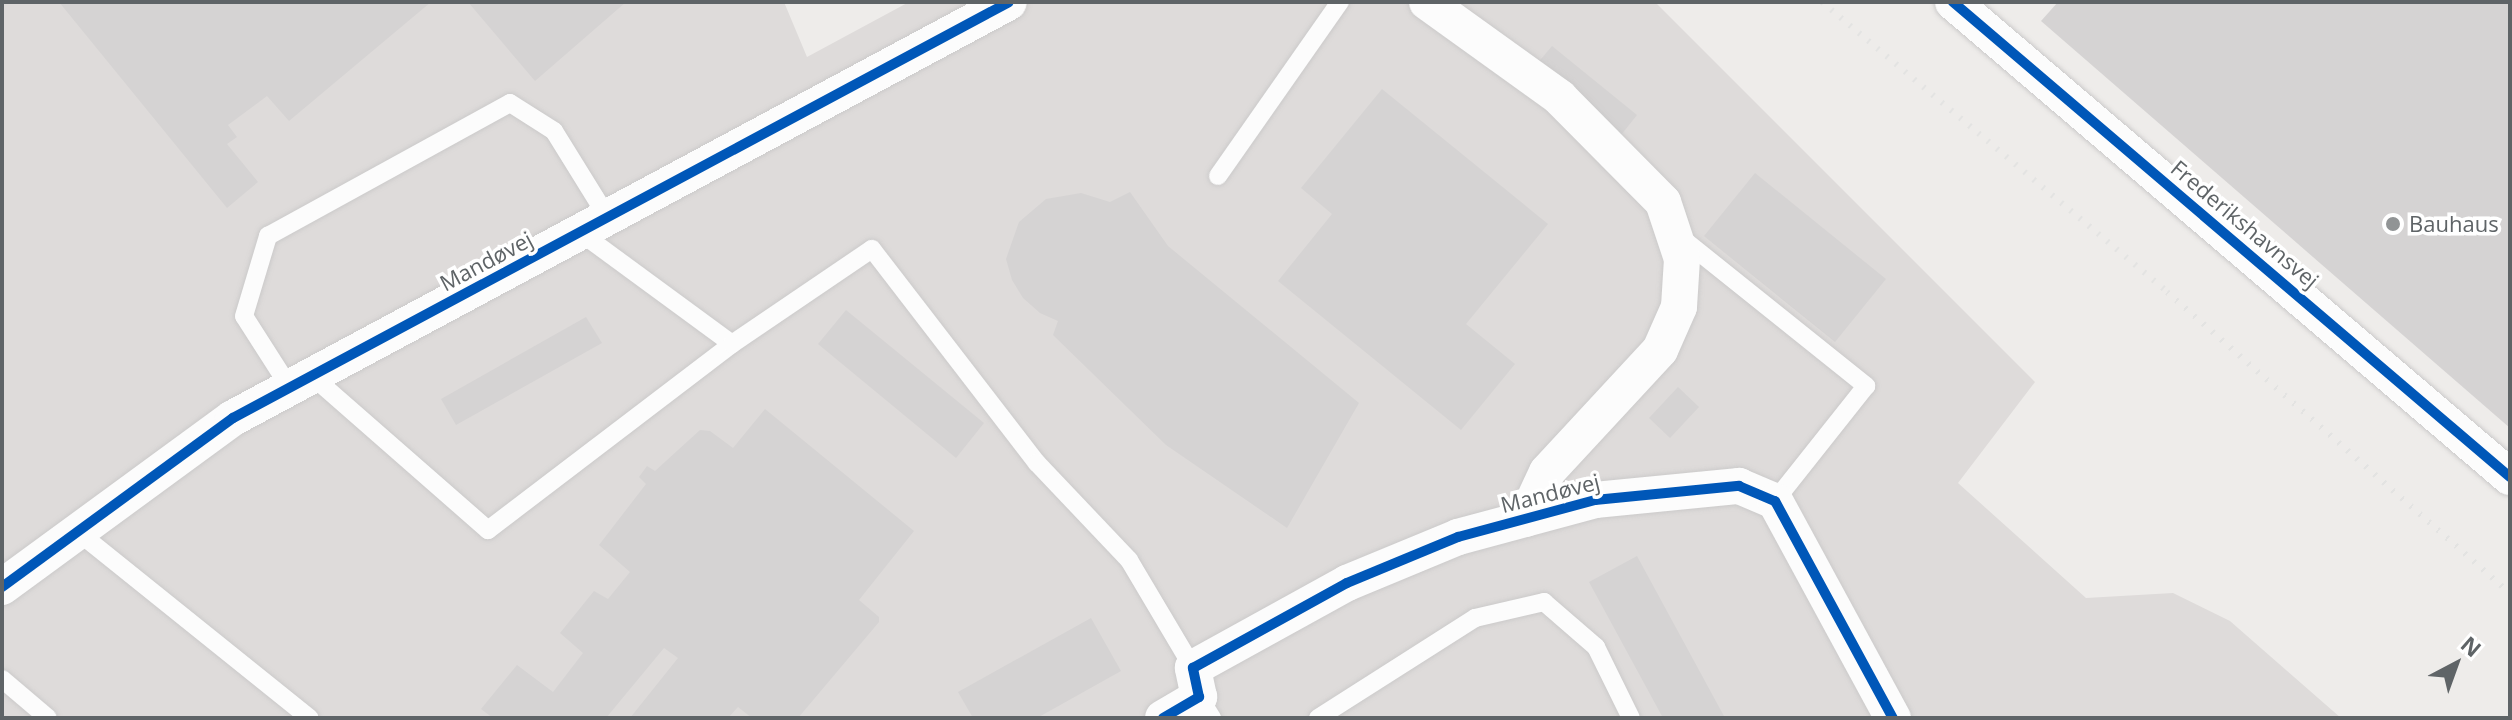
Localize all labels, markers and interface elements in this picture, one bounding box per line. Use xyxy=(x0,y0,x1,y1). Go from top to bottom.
street label: Frederikshavnsvej xyxy=(2166,155,2324,293)
place label: Bauhaus xyxy=(2409,211,2499,237)
marker: Bauhaus xyxy=(2384,215,2402,233)
street label: Mandøvej xyxy=(435,226,537,296)
street label: Mandøvej xyxy=(1498,468,1602,518)
north arrow xyxy=(2416,624,2496,704)
text: N xyxy=(2455,629,2488,663)

